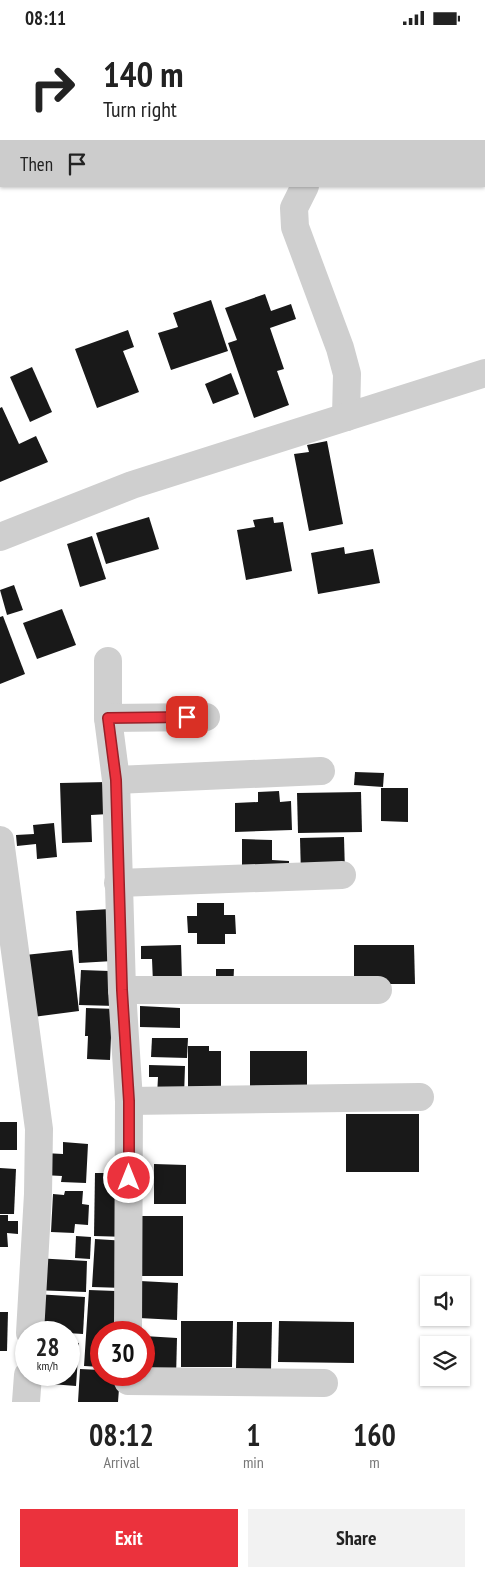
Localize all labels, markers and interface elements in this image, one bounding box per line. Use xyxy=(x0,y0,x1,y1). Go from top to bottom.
text: 08:11 xyxy=(25,6,66,30)
text: 140 m xyxy=(103,51,184,97)
icon: right xyxy=(20,55,85,120)
text: Turn right xyxy=(103,95,177,123)
icon: arrive xyxy=(63,150,91,178)
text: Then xyxy=(20,152,53,176)
pin xyxy=(166,696,208,738)
icon: arrive xyxy=(173,703,201,731)
position arrow xyxy=(102,1151,154,1203)
map controls xyxy=(420,1276,470,1386)
button: sound xyxy=(420,1276,470,1326)
speed limit sign: 30 xyxy=(90,1321,155,1386)
text: 28 xyxy=(36,1331,59,1363)
button: layers xyxy=(420,1336,470,1386)
text: km/h xyxy=(37,1358,58,1373)
text: 08:12 xyxy=(89,1415,154,1454)
text: 1 xyxy=(246,1415,261,1454)
text: 160 xyxy=(353,1415,396,1454)
text: Arrival xyxy=(103,1452,140,1472)
text: min xyxy=(243,1452,264,1472)
text: m xyxy=(369,1452,380,1472)
button: Exit xyxy=(20,1509,238,1567)
button: Share xyxy=(248,1509,465,1567)

